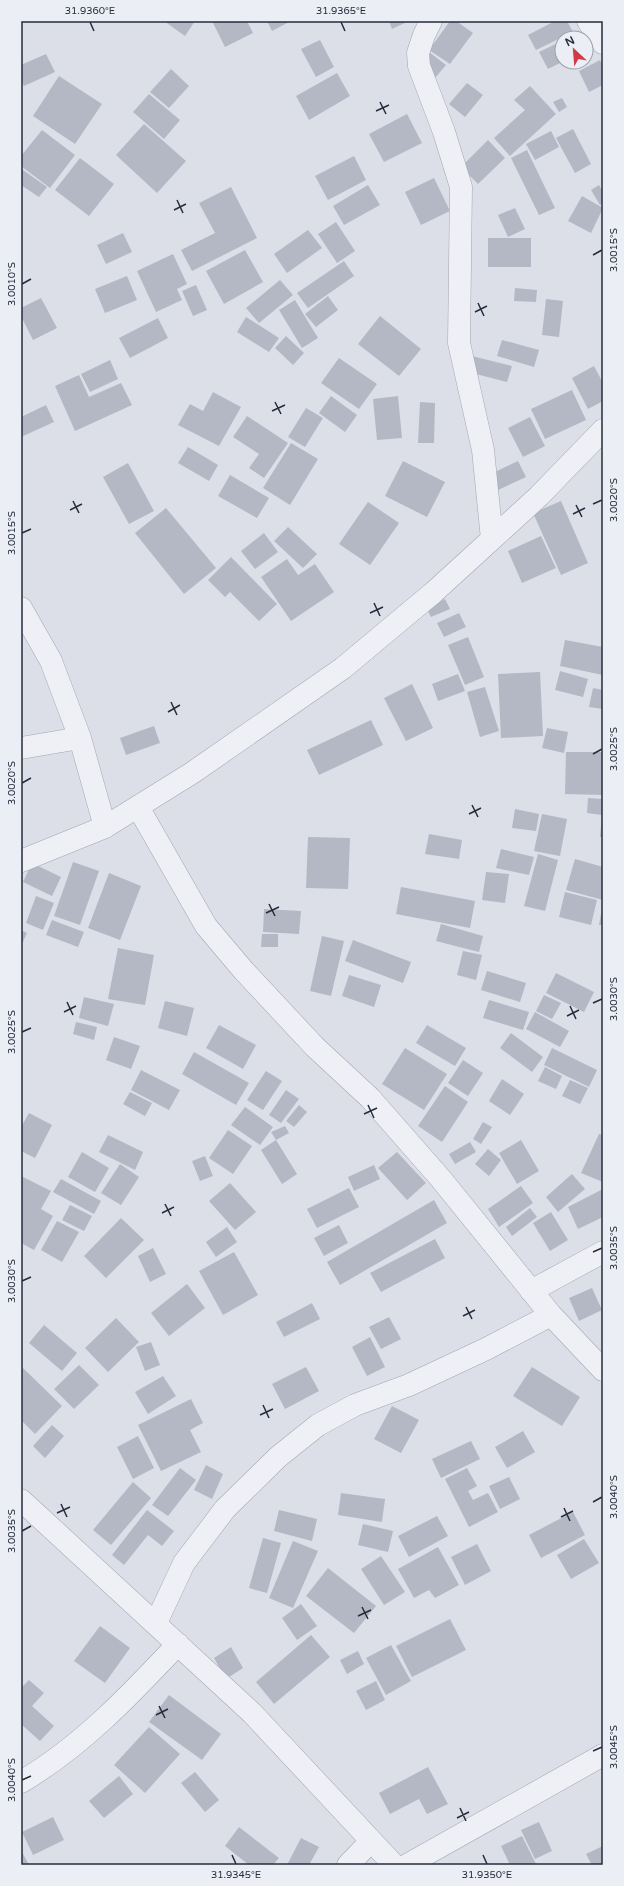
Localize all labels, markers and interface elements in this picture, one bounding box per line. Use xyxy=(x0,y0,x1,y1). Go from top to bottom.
text: 31.9360°E xyxy=(65,5,115,17)
text: 31.9365°E xyxy=(316,5,366,17)
north arrow xyxy=(554,30,594,70)
text: N xyxy=(563,34,577,49)
text: 3.0015°S xyxy=(608,228,620,272)
text: 3.0010°S xyxy=(6,262,18,306)
text: 3.0020°S xyxy=(608,478,620,522)
text: 3.0015°S xyxy=(6,511,18,555)
text: 3.0025°S xyxy=(608,727,620,771)
text: 3.0020°S xyxy=(6,761,18,805)
text: 3.0030°S xyxy=(608,977,620,1021)
text: 3.0025°S xyxy=(6,1010,18,1054)
text: 3.0035°S xyxy=(608,1226,620,1270)
text: 3.0030°S xyxy=(6,1259,18,1303)
text: 3.0040°S xyxy=(608,1475,620,1519)
text: 3.0035°S xyxy=(6,1509,18,1553)
text: 3.0045°S xyxy=(608,1725,620,1769)
text: 3.0040°S xyxy=(6,1758,18,1802)
text: 31.9345°E xyxy=(211,1869,261,1881)
text: 31.9350°E xyxy=(462,1869,512,1881)

